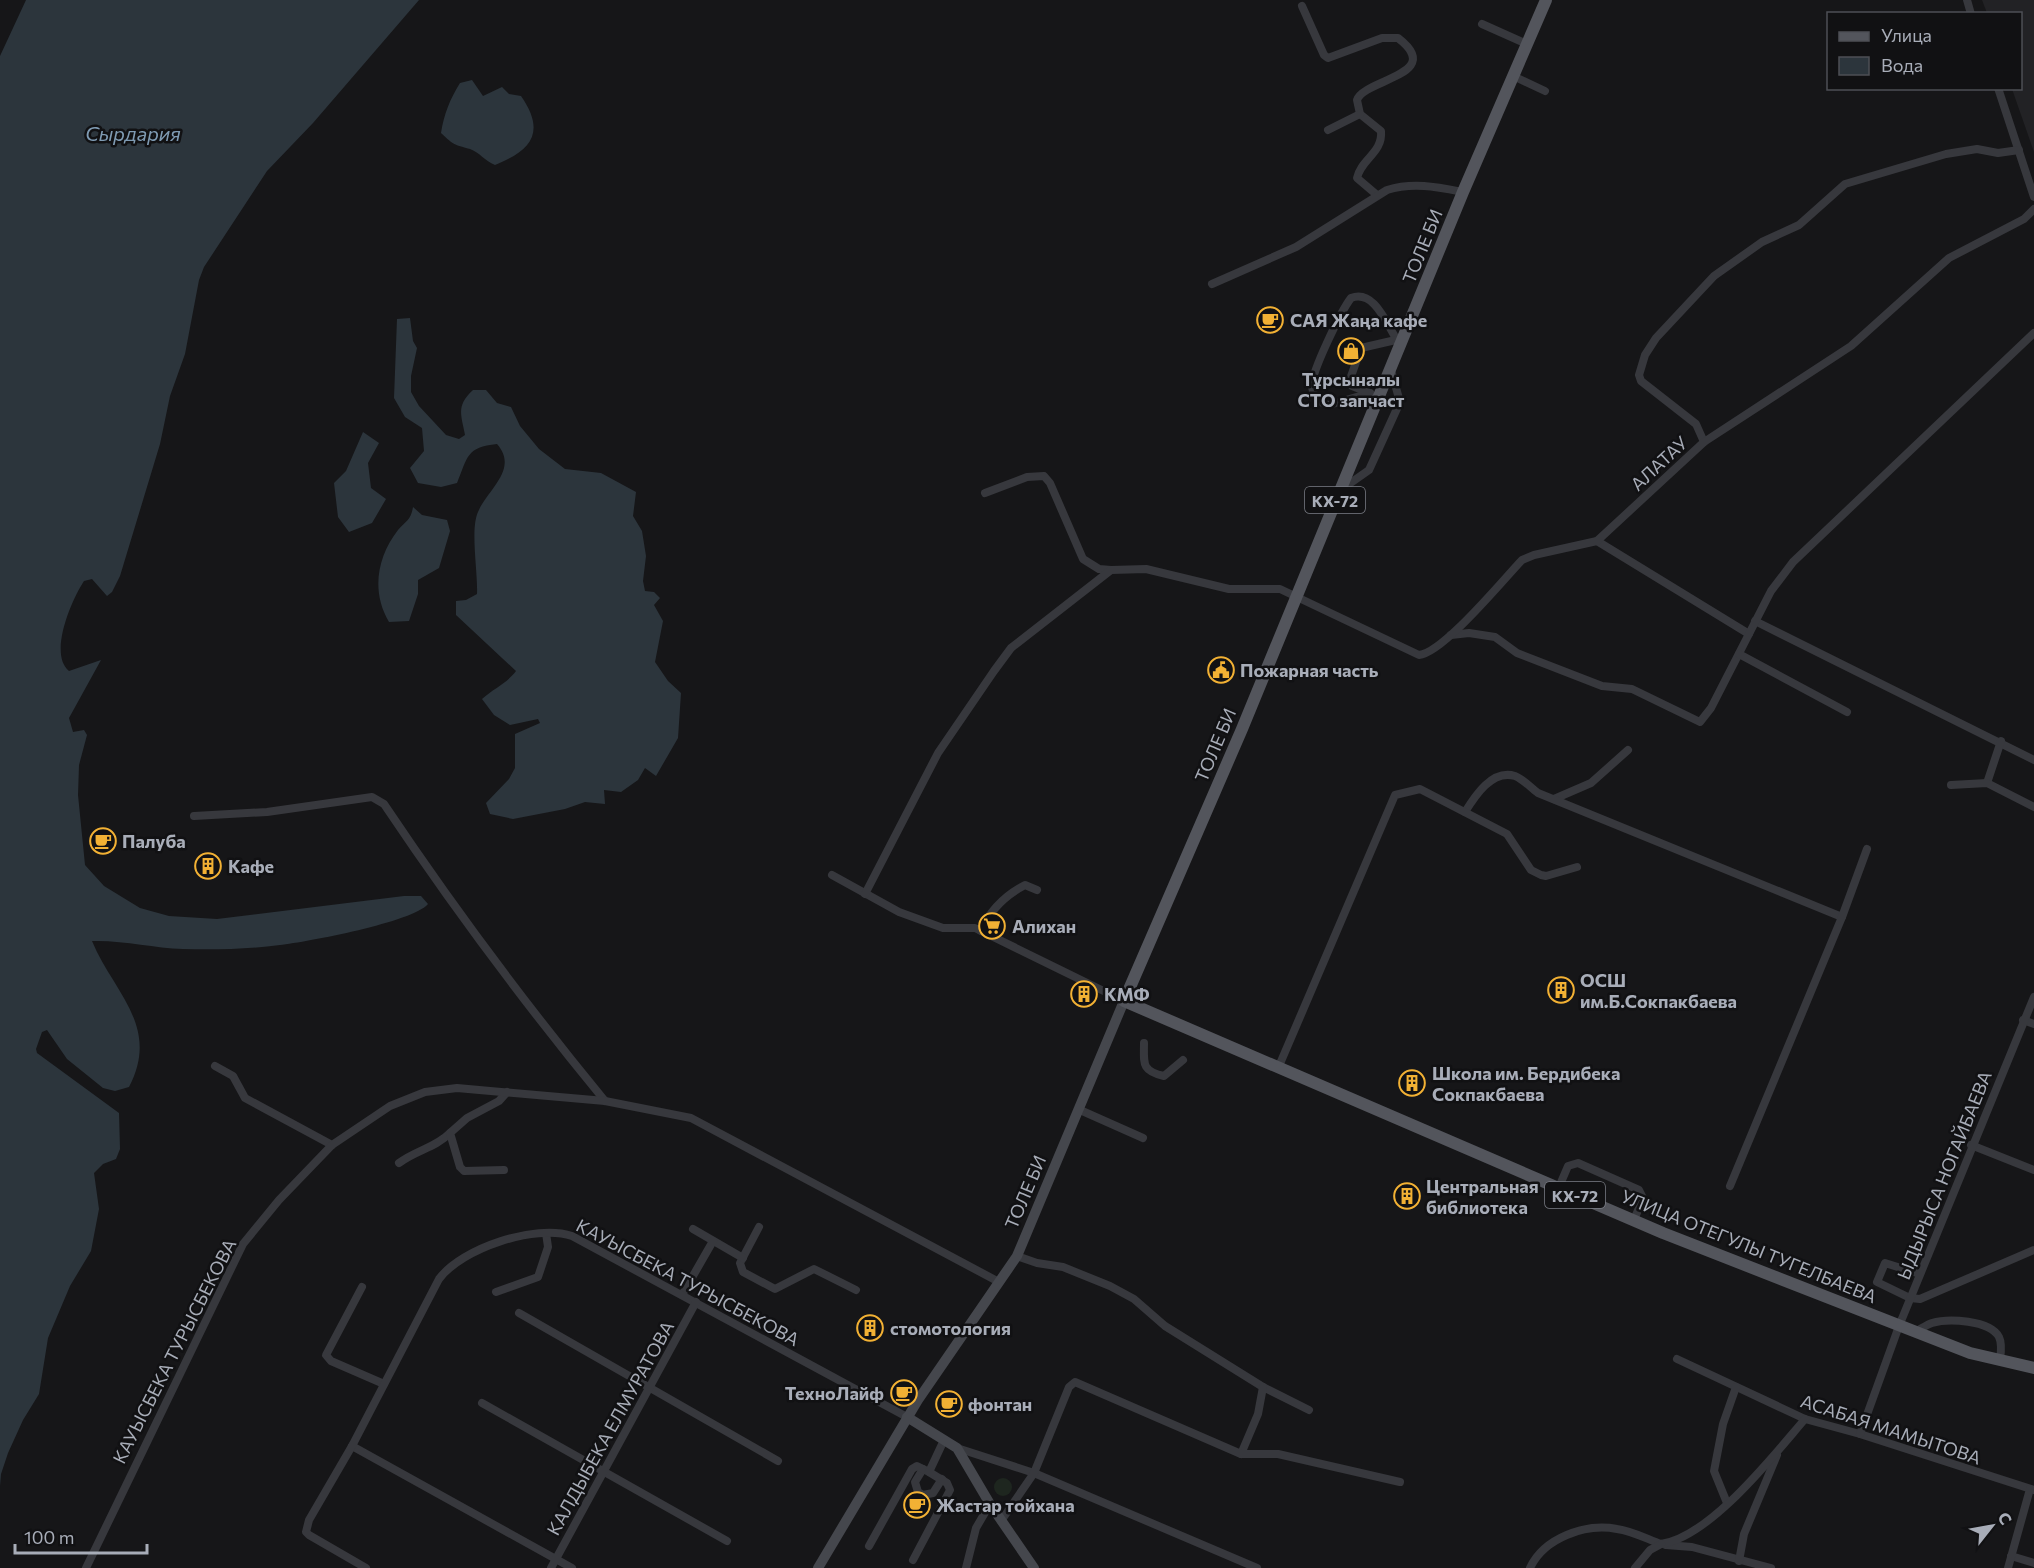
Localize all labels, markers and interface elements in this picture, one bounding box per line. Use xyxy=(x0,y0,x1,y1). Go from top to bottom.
legend xyxy=(1827,12,2022,90)
text: Улица xyxy=(1881,24,1932,46)
text: Вода xyxy=(1881,54,1923,76)
water label: Сырдария xyxy=(85,121,181,145)
street label: ТОЛЕ БИ xyxy=(1397,206,1447,286)
cafe icon: САЯ Жаңа кафе xyxy=(1255,305,1285,335)
place label: САЯ Жаңа кафе xyxy=(1290,309,1427,331)
shop icon: Тұрсыналы СТО запчаст xyxy=(1336,336,1366,366)
place label: Тұрсыналы СТО запчаст xyxy=(1298,368,1405,411)
street label: АЛАТАУ xyxy=(1626,431,1692,495)
road number: КХ-72 xyxy=(1305,487,1365,513)
public building icon: Пожарная часть xyxy=(1206,655,1236,685)
place label: Пожарная часть xyxy=(1240,659,1379,681)
street label: ТОЛЕ БИ xyxy=(1190,705,1240,785)
cafe icon: Палуба xyxy=(88,826,118,856)
place label: Палуба xyxy=(122,830,186,852)
building icon: Кафе xyxy=(193,851,223,881)
place label: Кафе xyxy=(228,855,274,877)
supermarket icon: Алихан xyxy=(977,911,1007,941)
place label: Алихан xyxy=(1012,915,1076,937)
place label: ОСШ им.Б.Сокпакбаева xyxy=(1580,969,1737,1012)
building icon: ОСШ им.Б.Сокпакбаева xyxy=(1546,975,1576,1005)
building icon: КМФ xyxy=(1069,979,1099,1009)
place label: КМФ xyxy=(1104,983,1150,1005)
place label: Школа им. Бердибека Сокпакбаева xyxy=(1432,1062,1620,1105)
building icon: Школа им. Бердибека Сокпакбаева xyxy=(1397,1068,1427,1098)
street label: ЫДЫРЫСА НОГАЙБАЕВА xyxy=(1892,1068,1996,1282)
street label: ТОЛЕ БИ xyxy=(1000,1152,1050,1232)
place label: Центральная библиотека xyxy=(1426,1175,1539,1218)
building icon: Центральная библиотека xyxy=(1392,1181,1422,1211)
road number: КХ-72 xyxy=(1545,1182,1605,1208)
street label: УЛИЦА ОТЕГУЛЫ ТУГЕЛБАЕВА xyxy=(1618,1185,1880,1307)
street label: КАУЫСБЕКА ТУРЫСБЕКОВА xyxy=(573,1214,803,1350)
street label: КАУЫСБЕКА ТУРЫСБЕКОВА xyxy=(108,1235,240,1467)
building icon: стомотология xyxy=(855,1313,885,1343)
street label: КАЛДЫБЕКА ЕЛМУРАТОВА xyxy=(542,1317,678,1539)
place label: стомотология xyxy=(890,1317,1011,1339)
cafe icon: ТехноЛайф xyxy=(889,1378,919,1408)
place label: ТехноЛайф xyxy=(785,1382,884,1404)
cafe icon: фонтан xyxy=(934,1389,964,1419)
street label: АСАБАЯ МАМЫТОВА xyxy=(1798,1389,1984,1469)
place label: фонтан xyxy=(968,1393,1032,1415)
cafe icon: Жастар тойхана xyxy=(902,1490,932,1520)
place label: Жастар тойхана xyxy=(936,1494,1075,1516)
north arrow xyxy=(1962,1496,2022,1556)
text: С xyxy=(1994,1508,2016,1528)
scale bar xyxy=(15,1517,147,1555)
text: 100 m xyxy=(24,1526,74,1548)

